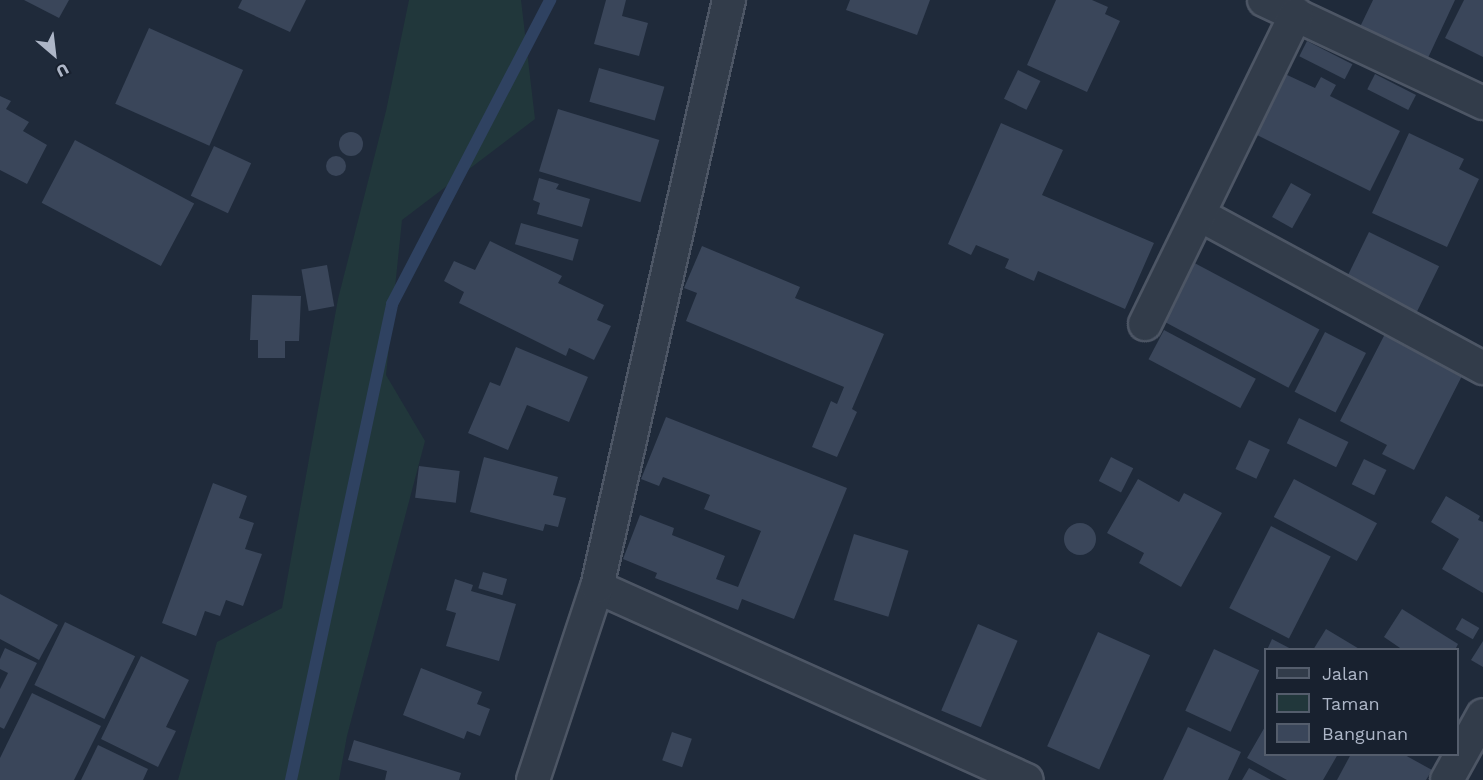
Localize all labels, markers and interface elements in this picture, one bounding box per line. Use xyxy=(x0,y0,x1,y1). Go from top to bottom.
north arrow xyxy=(24,24,84,84)
text: U xyxy=(53,59,72,81)
legend xyxy=(1264,648,1459,756)
text: Jalan xyxy=(1322,663,1369,684)
text: Taman xyxy=(1322,693,1380,714)
text: Bangunan xyxy=(1322,723,1408,744)

